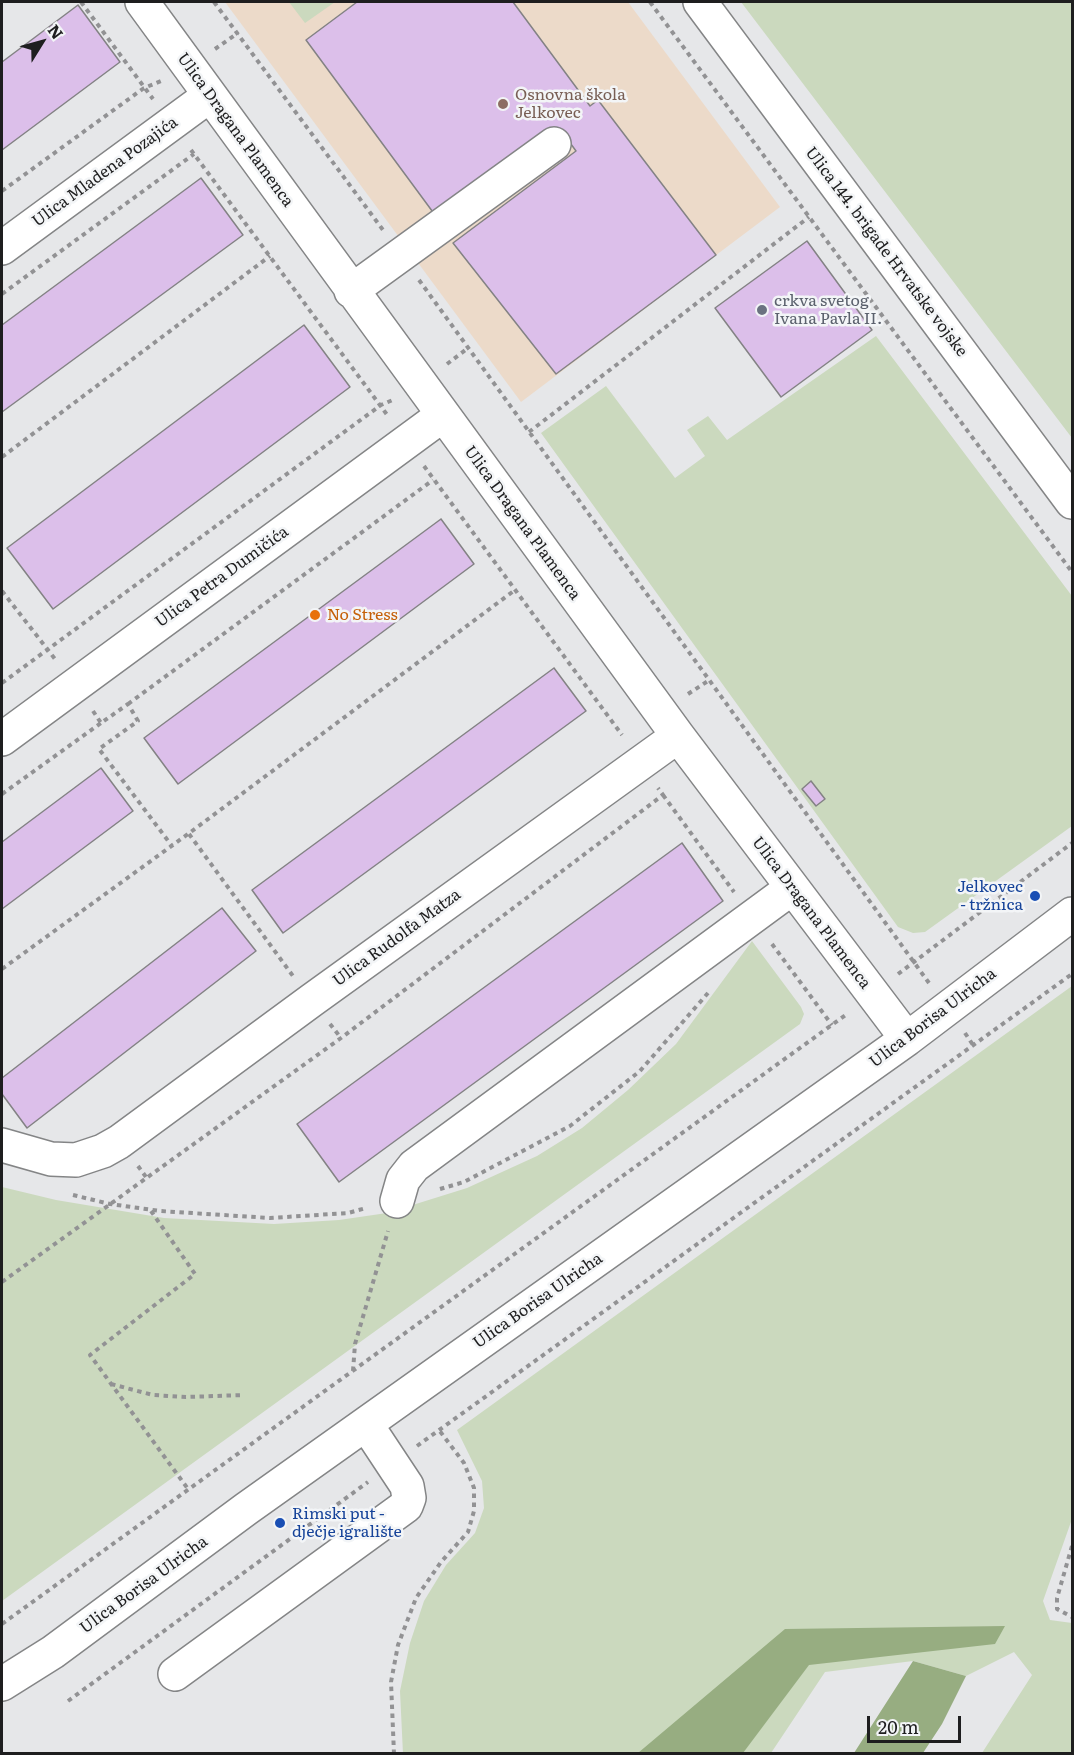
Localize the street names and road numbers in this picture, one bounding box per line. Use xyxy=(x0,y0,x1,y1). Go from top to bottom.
street label: Ulica Dragana Plamenca xyxy=(173,49,297,211)
street label: Ulica Mladena Pozajića xyxy=(29,113,181,231)
street label: Ulica 144. brigade Hrvatske vojske xyxy=(801,143,971,361)
street label: Ulica Dragana Plamenca xyxy=(460,442,584,604)
street label: Ulica Petra Dumičića xyxy=(152,522,292,632)
street label: Ulica Dragana Plamenca xyxy=(747,833,875,993)
street label: Ulica Rudolfa Matza xyxy=(329,885,465,991)
street label: Ulica Borisa Ulricha xyxy=(866,964,1000,1072)
street label: Ulica Borisa Ulricha xyxy=(470,1249,606,1353)
street label: Ulica Borisa Ulricha xyxy=(76,1532,212,1638)

